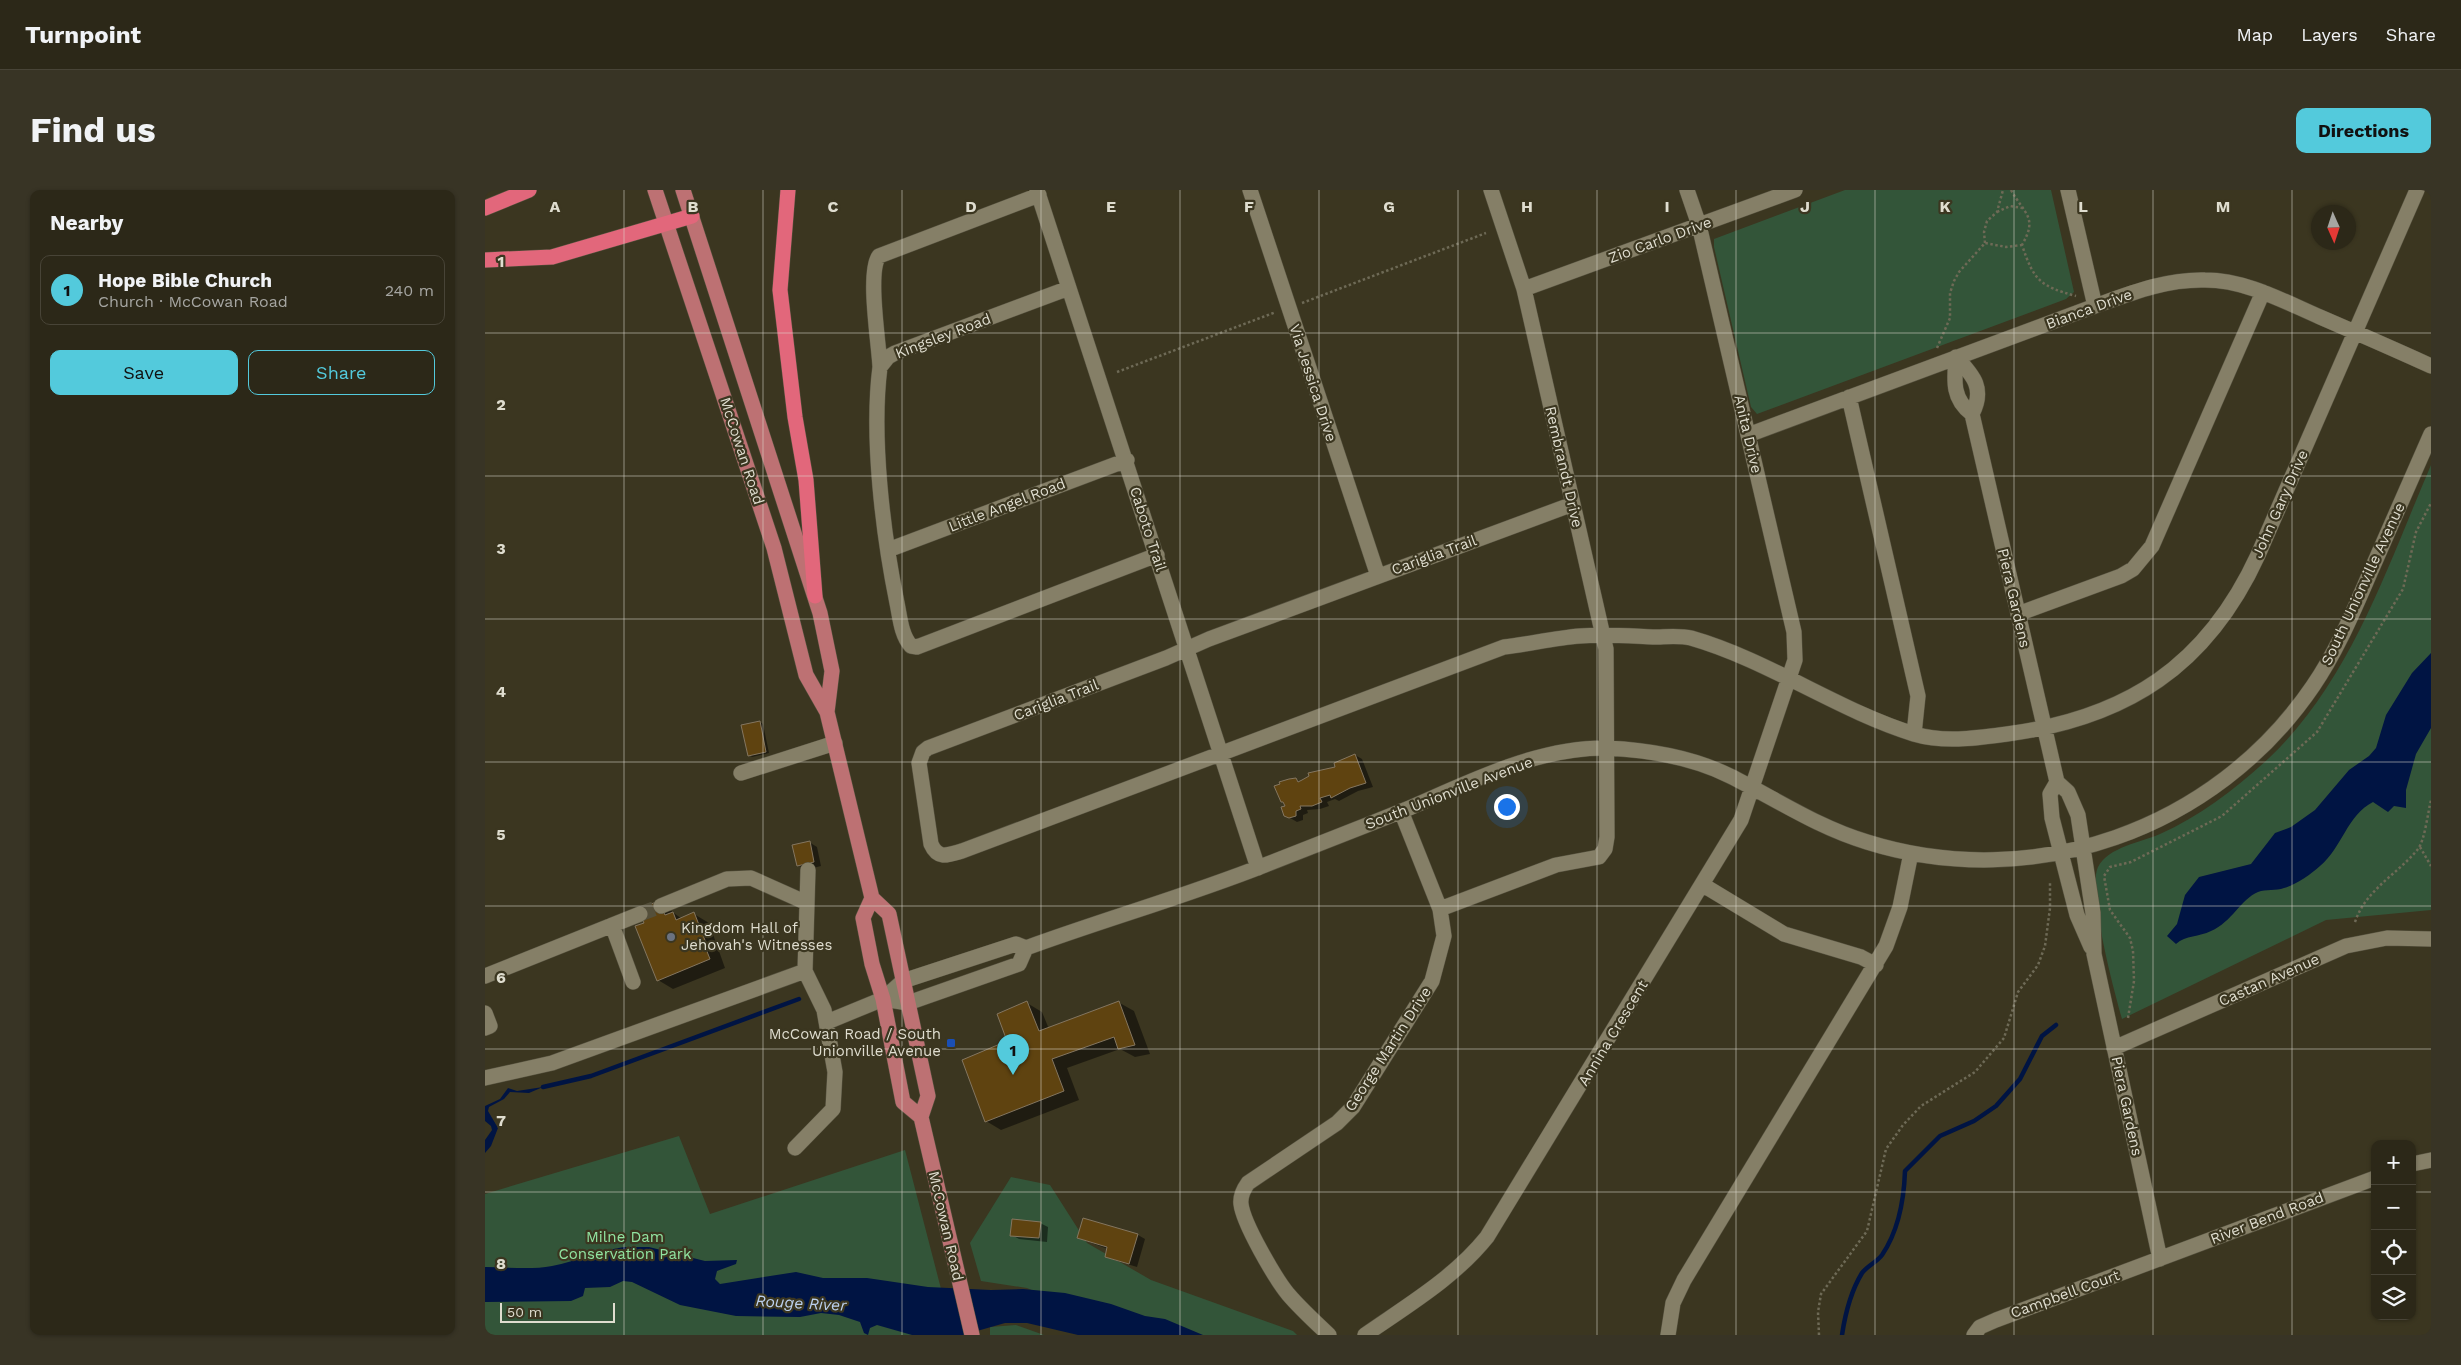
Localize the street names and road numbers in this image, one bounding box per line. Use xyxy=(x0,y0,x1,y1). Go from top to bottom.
street label: Zio Carlo Drive xyxy=(1606,213,1714,267)
street label: Bianca Drive xyxy=(2043,285,2135,333)
street label: Kingsley Road xyxy=(893,310,993,362)
street label: Via Jessica Drive xyxy=(1286,322,1340,444)
street label: Anita Drive xyxy=(1730,393,1766,475)
street label: McCowan Road xyxy=(716,395,768,507)
street label: Rembrandt Drive xyxy=(1541,405,1587,529)
street label: John Gary Drive xyxy=(2248,447,2312,561)
street label: Little Angel Road xyxy=(946,474,1068,536)
street label: Caboto Trail xyxy=(1126,484,1170,574)
street label: South Unionville Avenue xyxy=(2317,500,2409,668)
street label: Cariglia Trail xyxy=(1389,531,1479,579)
street label: Piera Gardens xyxy=(1994,547,2034,650)
street label: Cariglia Trail xyxy=(1011,675,1101,724)
street label: South Unionville Avenue xyxy=(1363,753,1535,833)
street label: Castan Avenue xyxy=(2216,950,2322,1010)
street label: Annina Crescent xyxy=(1574,976,1652,1089)
street label: George Martin Drive xyxy=(1341,983,1435,1115)
street label: Piera Gardens xyxy=(2108,1055,2146,1158)
street label: McCowan Road xyxy=(925,1169,967,1283)
street label: River Bend Road xyxy=(2208,1188,2326,1248)
street label: Campbell Court xyxy=(2008,1266,2123,1322)

